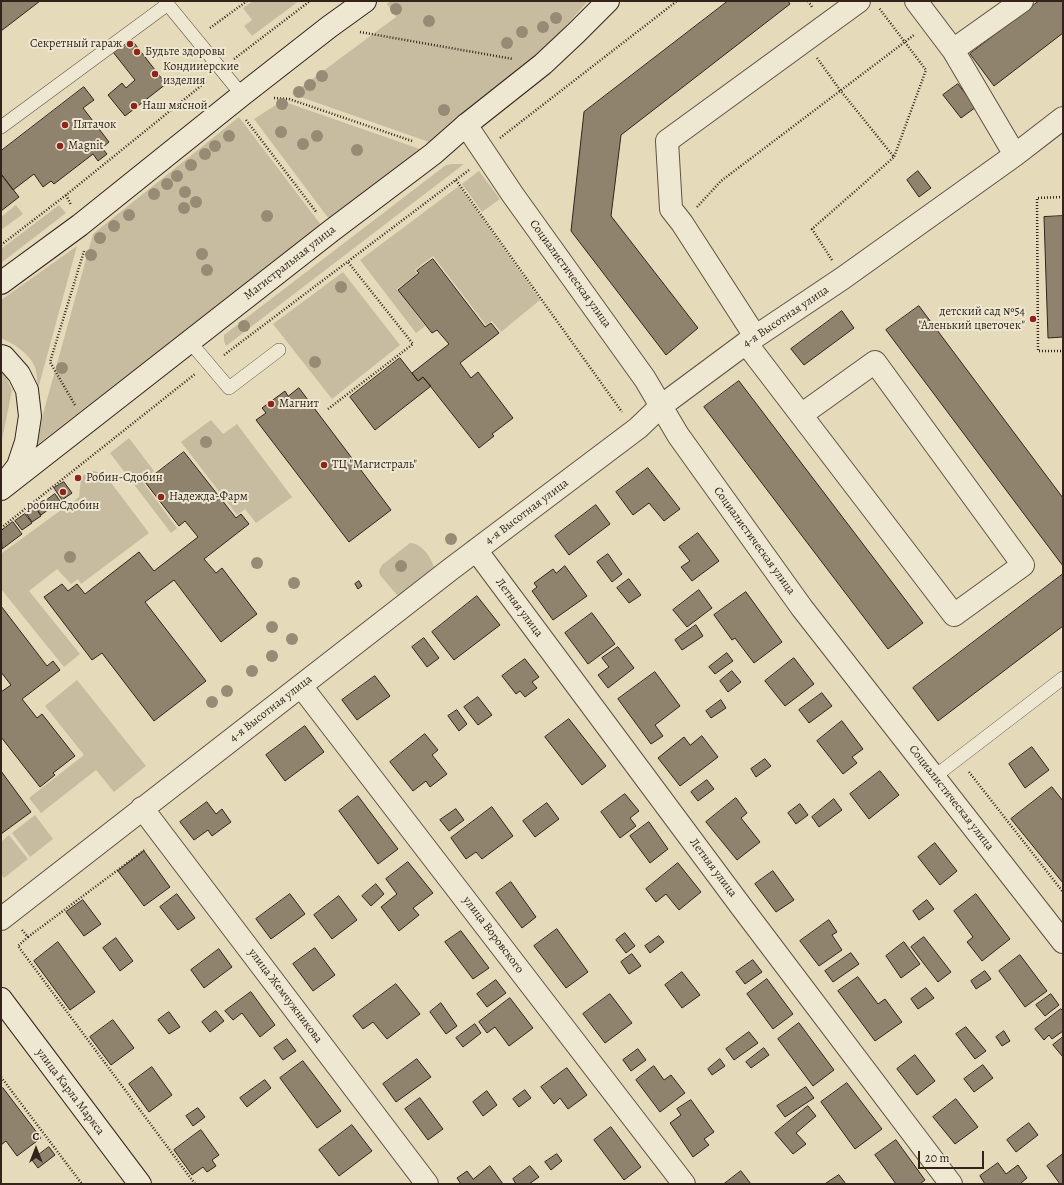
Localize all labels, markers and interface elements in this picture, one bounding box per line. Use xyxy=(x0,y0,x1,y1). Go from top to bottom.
place label: Секретный гараж xyxy=(30,37,122,51)
marker: Секретный гараж xyxy=(125,39,135,49)
place label: Будьте здоровы xyxy=(145,45,225,59)
marker: Будьте здоровы xyxy=(132,47,142,57)
place label: Кондииерские изделия xyxy=(163,60,239,88)
marker: Кондииерские изделия xyxy=(150,69,160,79)
place label: Наш мясной xyxy=(142,99,208,113)
marker: Наш мясной xyxy=(129,101,139,111)
place label: Пятачок xyxy=(73,118,116,132)
marker: Пятачок xyxy=(60,120,70,130)
place label: Magnit xyxy=(68,139,104,153)
marker: Magnit xyxy=(55,141,65,151)
street label: Социалистическая улица xyxy=(526,217,614,331)
street label: Магистральная улица xyxy=(241,223,339,303)
street label: 4-я Высотная улица xyxy=(740,283,832,351)
place label: детский сад №54 "Аленький цветочек" xyxy=(919,305,1025,333)
marker: детский сад №54 "Аленький цветочек" xyxy=(1028,314,1038,324)
place label: Магнит xyxy=(279,397,319,411)
marker: Магнит xyxy=(266,399,276,409)
place label: ТЦ "Магистраль" xyxy=(332,458,417,472)
marker: ТЦ "Магистраль" xyxy=(319,460,329,470)
place label: Робин-Сдобин xyxy=(86,471,163,485)
marker: Робин-Сдобин xyxy=(73,473,83,483)
street label: 4-я Высотная улица xyxy=(482,476,572,548)
street label: Социалистическая улица xyxy=(710,484,798,598)
marker: робинСдобин xyxy=(58,487,68,497)
place label: Надежда-Фарм xyxy=(169,490,248,504)
marker: Надежда-Фарм xyxy=(156,492,166,502)
place label: робинСдобин xyxy=(27,499,99,513)
street label: Летняя улица xyxy=(492,576,546,640)
street label: 4-я Высотная улица xyxy=(227,672,315,746)
street label: Социалистическая улица xyxy=(905,742,997,854)
street label: Летняя улица xyxy=(686,836,740,900)
street label: улица Воровского xyxy=(459,894,527,976)
street label: улица Жемчужникова xyxy=(245,946,325,1046)
street label: улица Карла Маркса xyxy=(33,1046,107,1138)
north arrow xyxy=(16,1129,56,1169)
text: С xyxy=(33,1129,39,1144)
scale bar xyxy=(920,1143,986,1169)
text: 20 m xyxy=(925,1150,949,1166)

